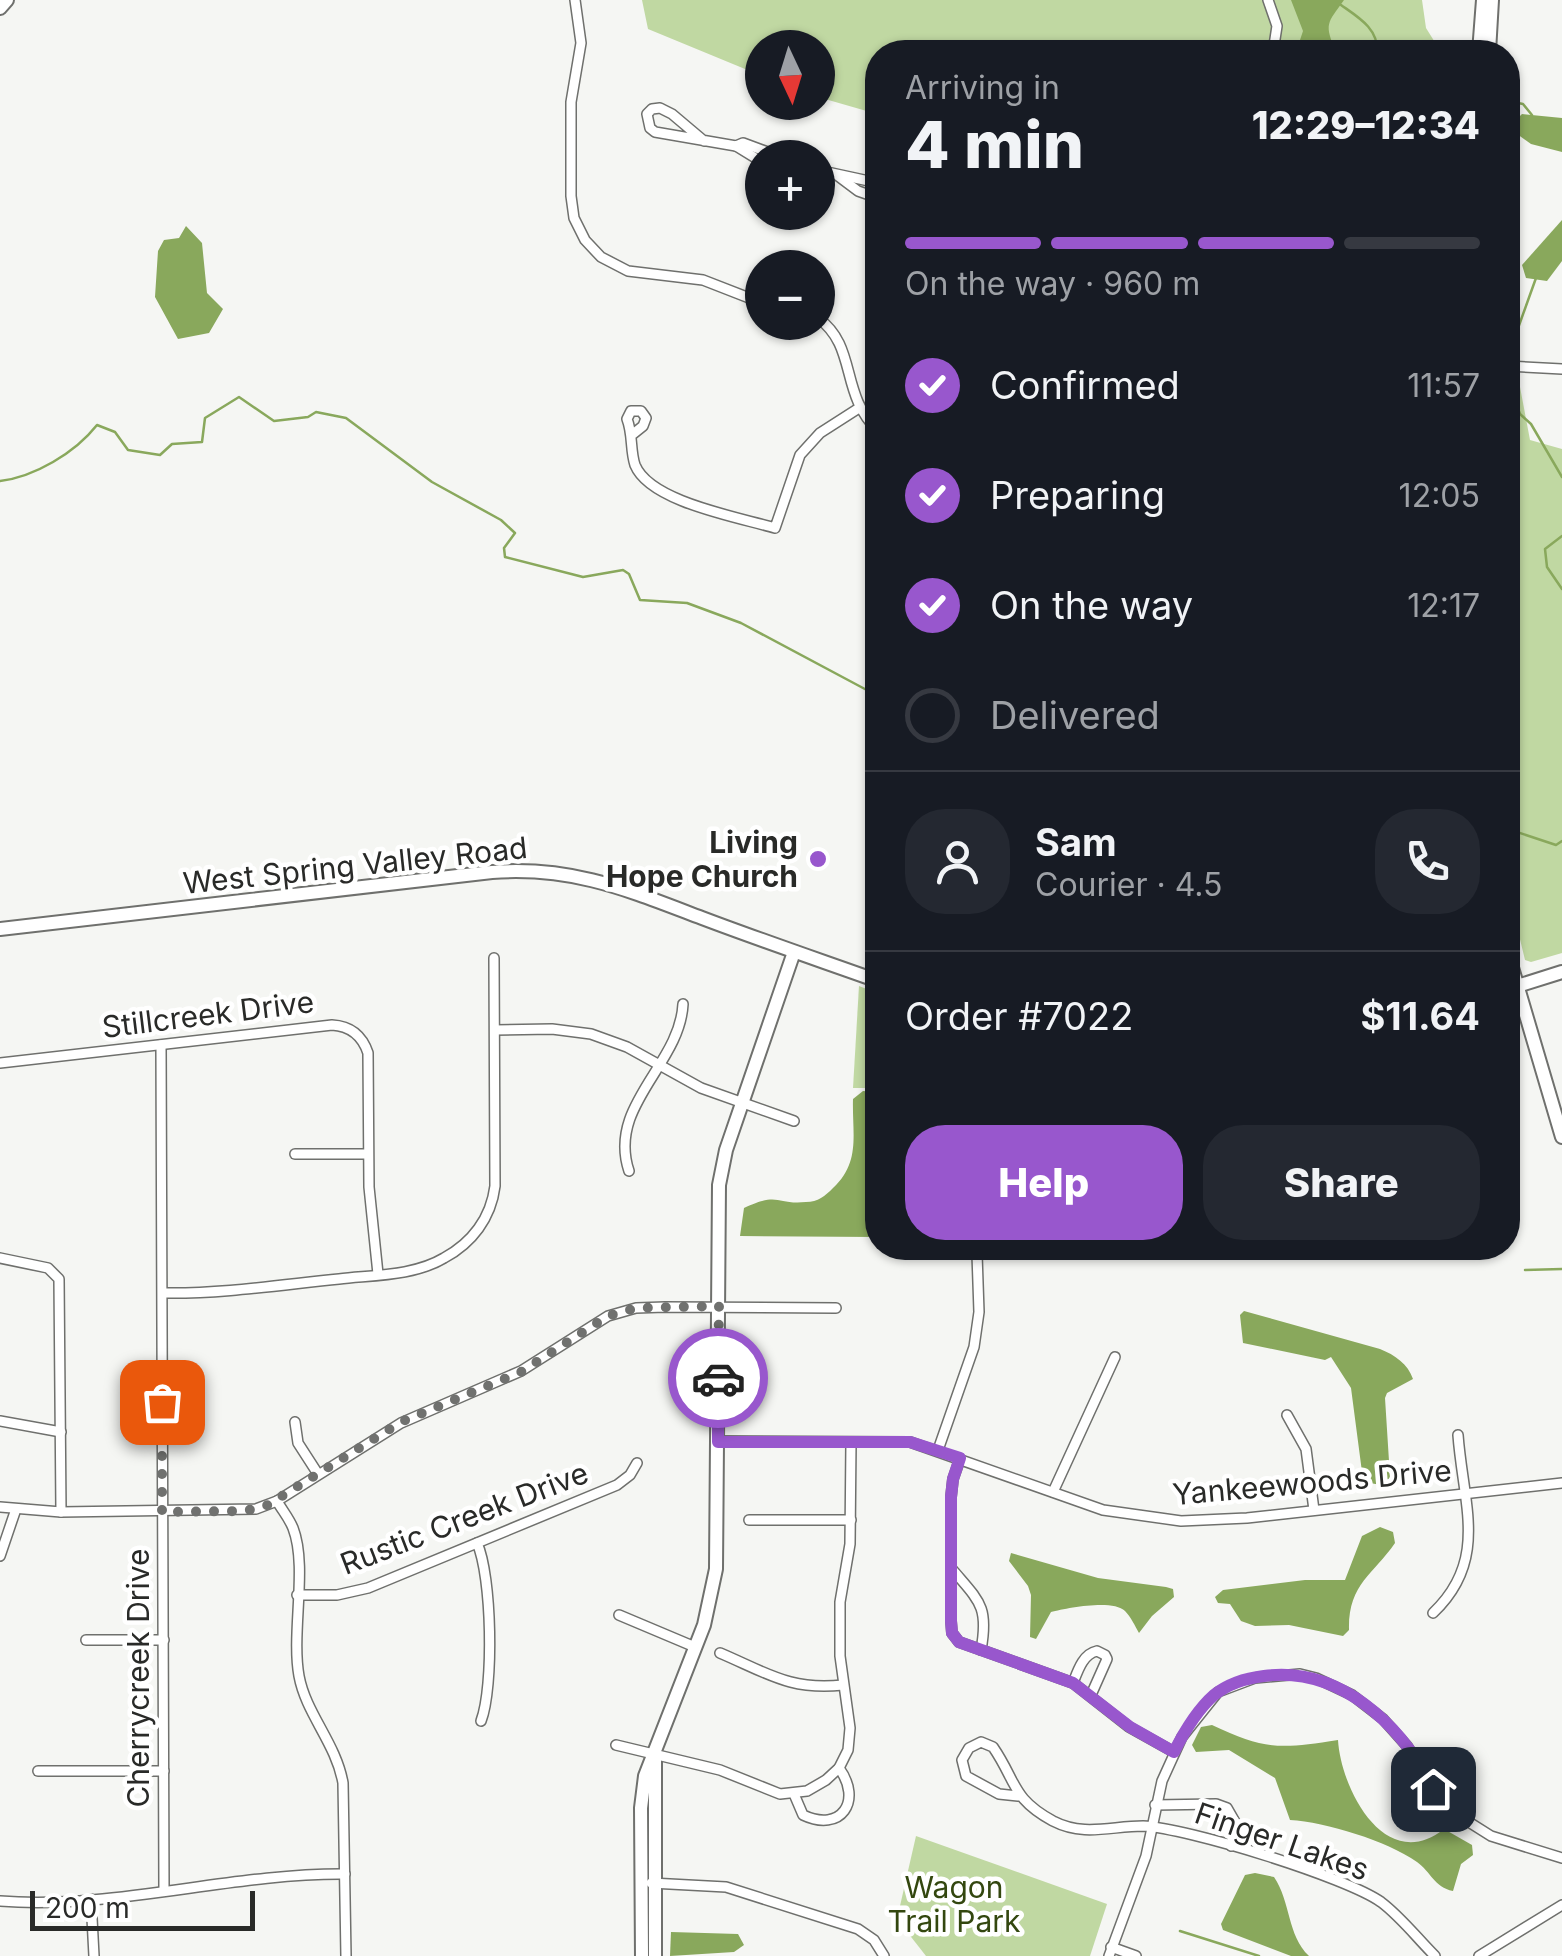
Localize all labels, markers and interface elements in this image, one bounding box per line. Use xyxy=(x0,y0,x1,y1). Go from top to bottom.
north arrow xyxy=(745,30,835,120)
map controls xyxy=(745,30,835,340)
text: Arriving in xyxy=(905,68,1060,107)
text: 12:29–12:34 xyxy=(1252,102,1480,148)
text: 4 min xyxy=(905,105,1084,184)
button: + xyxy=(745,140,835,230)
button: − xyxy=(745,250,835,340)
text: On the way · 960 m xyxy=(905,264,1200,303)
icon: check xyxy=(905,358,960,413)
text: Confirmed xyxy=(990,362,1180,408)
text: 11:57 xyxy=(1407,366,1480,405)
icon: check xyxy=(905,468,960,523)
text: Preparing xyxy=(990,472,1165,518)
text: 12:05 xyxy=(1399,476,1480,515)
icon: check xyxy=(905,578,960,633)
text: On the way xyxy=(990,582,1193,628)
text: 12:17 xyxy=(1407,586,1480,625)
text: Delivered xyxy=(990,692,1160,738)
button: person xyxy=(905,809,1010,914)
button: phone xyxy=(1375,809,1480,914)
text: Sam xyxy=(1035,819,1117,865)
place label: Living Hope Church xyxy=(606,824,798,894)
street label: West Spring Valley Road xyxy=(181,829,529,901)
marker: Living Hope Church xyxy=(807,848,829,870)
text: Courier · 4.5 xyxy=(1035,865,1223,904)
street label: Stillcreek Drive xyxy=(100,983,316,1045)
text: Order #7022 xyxy=(905,993,1133,1039)
text: $11.64 xyxy=(1360,993,1480,1039)
button: Help xyxy=(905,1125,1183,1240)
button: Share xyxy=(1203,1125,1480,1240)
courier xyxy=(668,1328,768,1428)
icon: car xyxy=(691,1351,746,1406)
pin xyxy=(120,1360,205,1445)
icon: bag xyxy=(135,1375,190,1430)
street label: Yankeewoods Drive xyxy=(1171,1452,1453,1512)
street label: Rustic Creek Drive xyxy=(335,1454,593,1582)
street label: Cherrycreek Drive xyxy=(120,1548,156,1808)
pin xyxy=(1391,1747,1476,1832)
icon: home xyxy=(1406,1762,1461,1817)
street label: Finger Lakes xyxy=(1190,1794,1374,1888)
park label: Wagon Trail Park xyxy=(887,1869,1021,1939)
scale bar xyxy=(30,1886,255,1930)
text: 200 m xyxy=(45,1891,130,1925)

